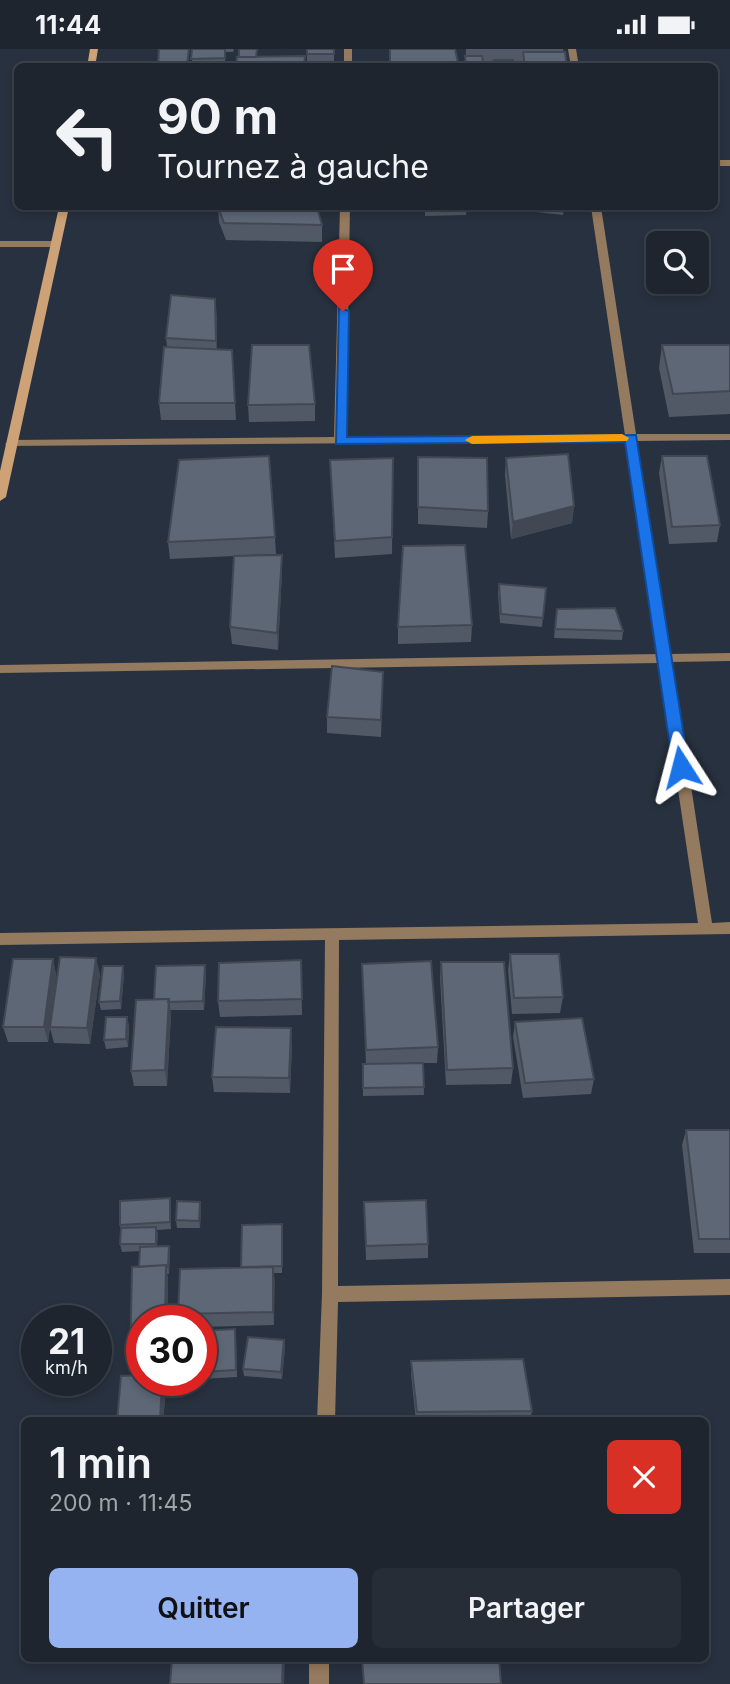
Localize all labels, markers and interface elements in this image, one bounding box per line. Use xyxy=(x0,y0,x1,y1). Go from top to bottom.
text: 11:44 xyxy=(35,9,101,40)
text: 90 m xyxy=(157,87,278,146)
icon: left xyxy=(42,91,133,182)
text: Tournez à gauche xyxy=(157,147,429,186)
map controls xyxy=(646,231,709,294)
button: search xyxy=(646,231,709,294)
pin xyxy=(313,239,373,311)
icon: arrive xyxy=(324,250,362,288)
position arrow xyxy=(644,730,718,804)
speed limit sign: 30 xyxy=(126,1305,217,1396)
text: 21 xyxy=(48,1320,85,1362)
text: km/h xyxy=(45,1357,88,1378)
text: 1 min xyxy=(49,1437,152,1488)
button: close xyxy=(607,1440,681,1514)
text: 200 m · 11:45 xyxy=(49,1489,192,1517)
button: Quitter xyxy=(49,1568,358,1648)
button: Partager xyxy=(372,1568,681,1648)

